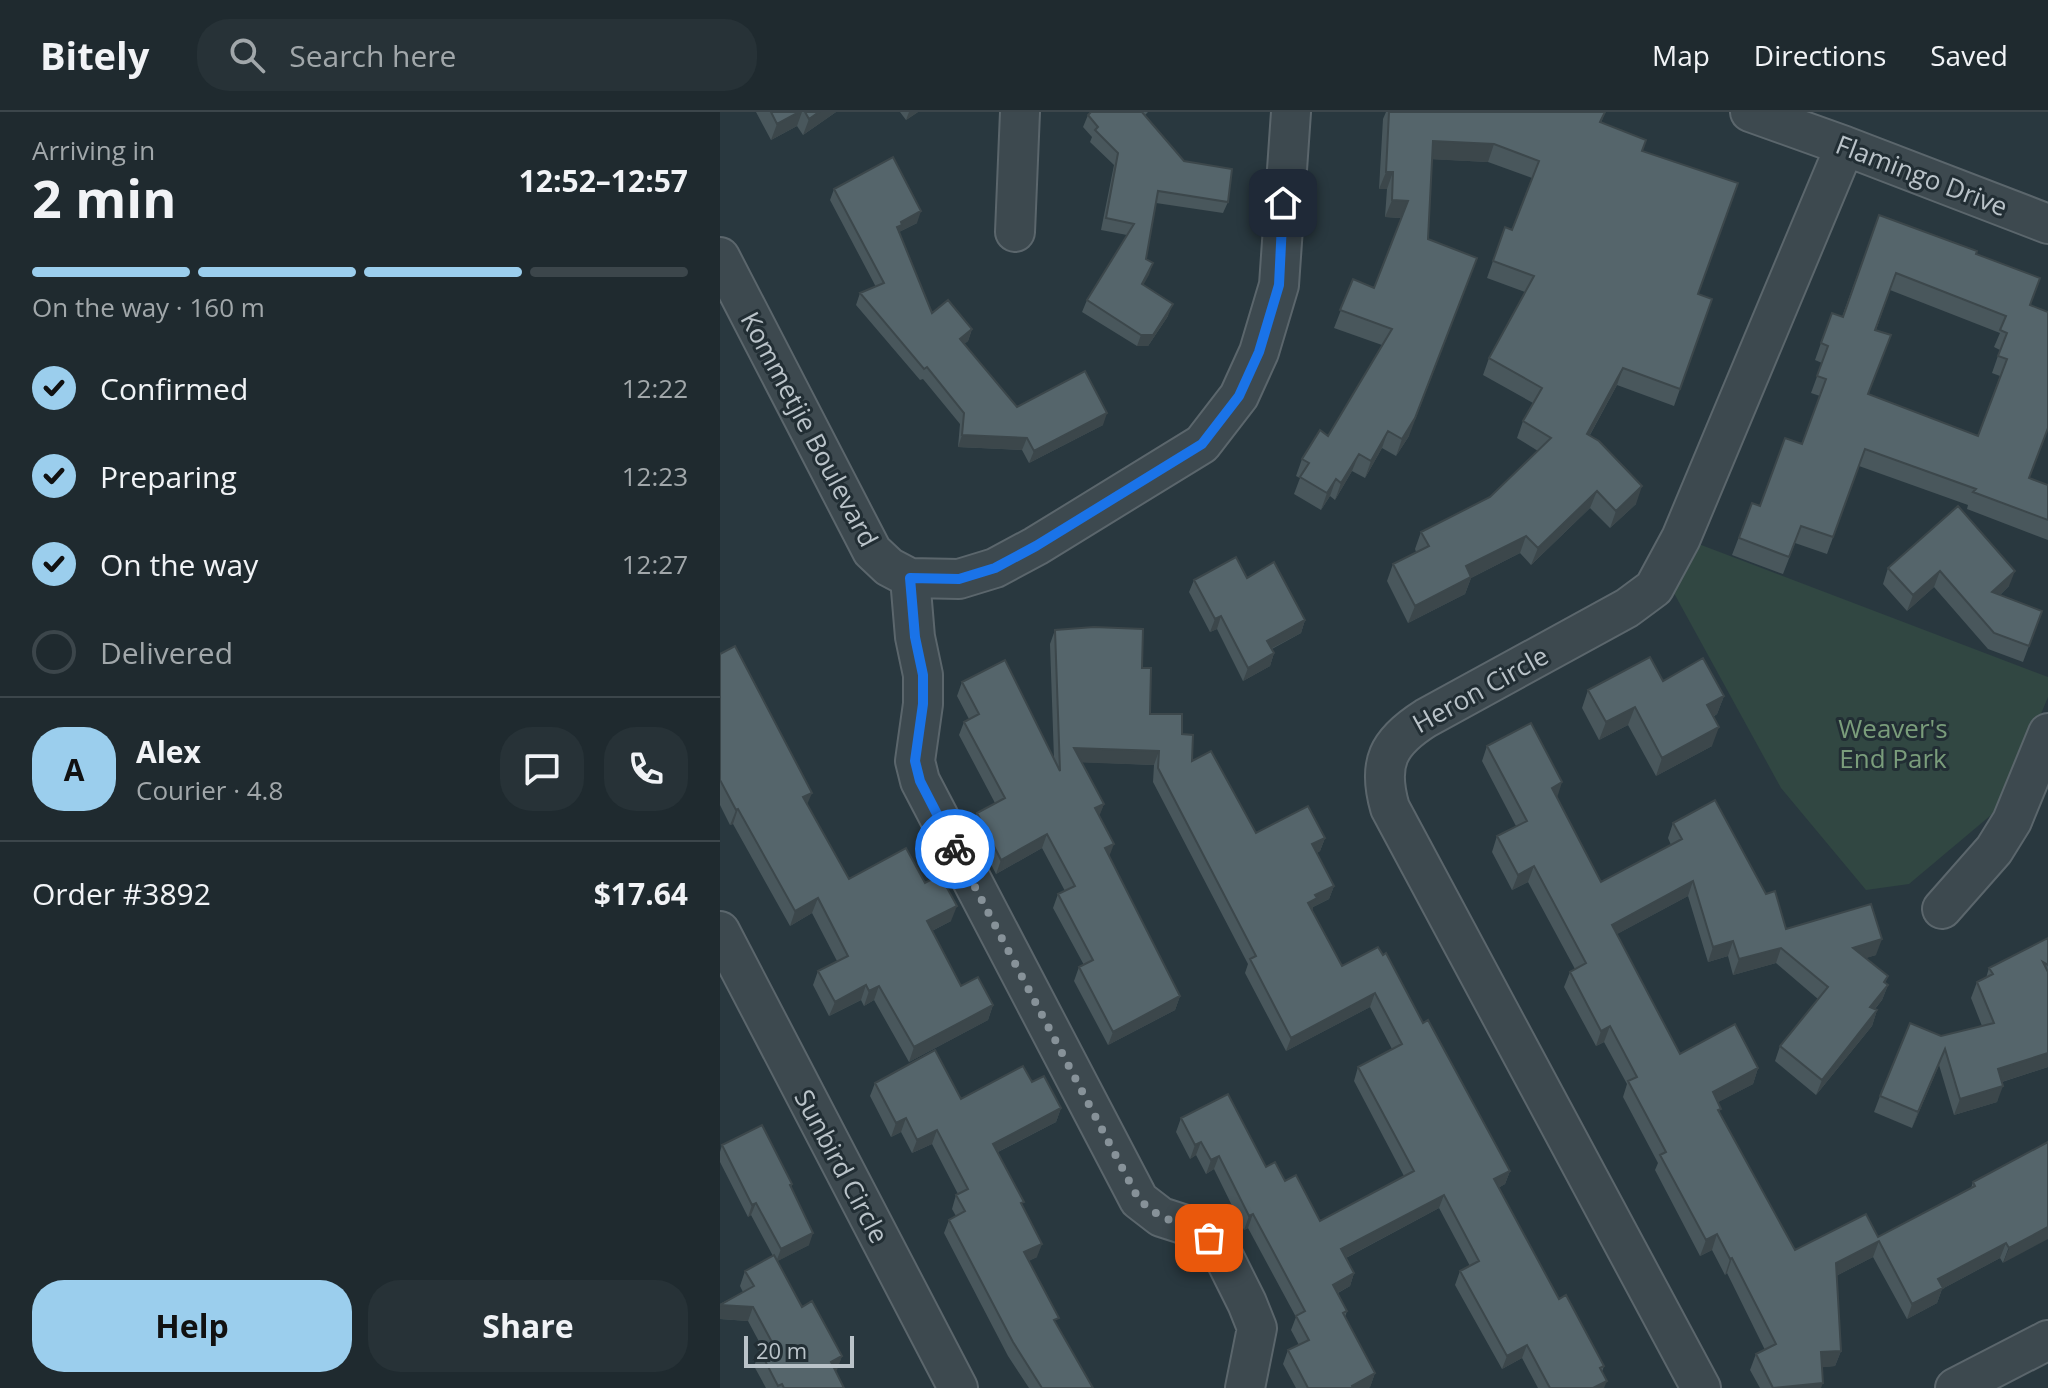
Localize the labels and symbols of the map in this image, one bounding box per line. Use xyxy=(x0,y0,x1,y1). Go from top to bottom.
street label: Flamingo Drive xyxy=(1831,126,2013,224)
pin xyxy=(1249,169,1317,237)
street label: Kommetjie Boulevard xyxy=(733,305,887,553)
street label: Heron Circle xyxy=(1406,637,1554,741)
park label: Weaver's End Park xyxy=(1838,710,1948,776)
courier xyxy=(915,809,995,889)
street label: Sunbird Circle xyxy=(786,1083,898,1249)
pin xyxy=(1175,1204,1243,1272)
scale bar xyxy=(744,1332,854,1368)

